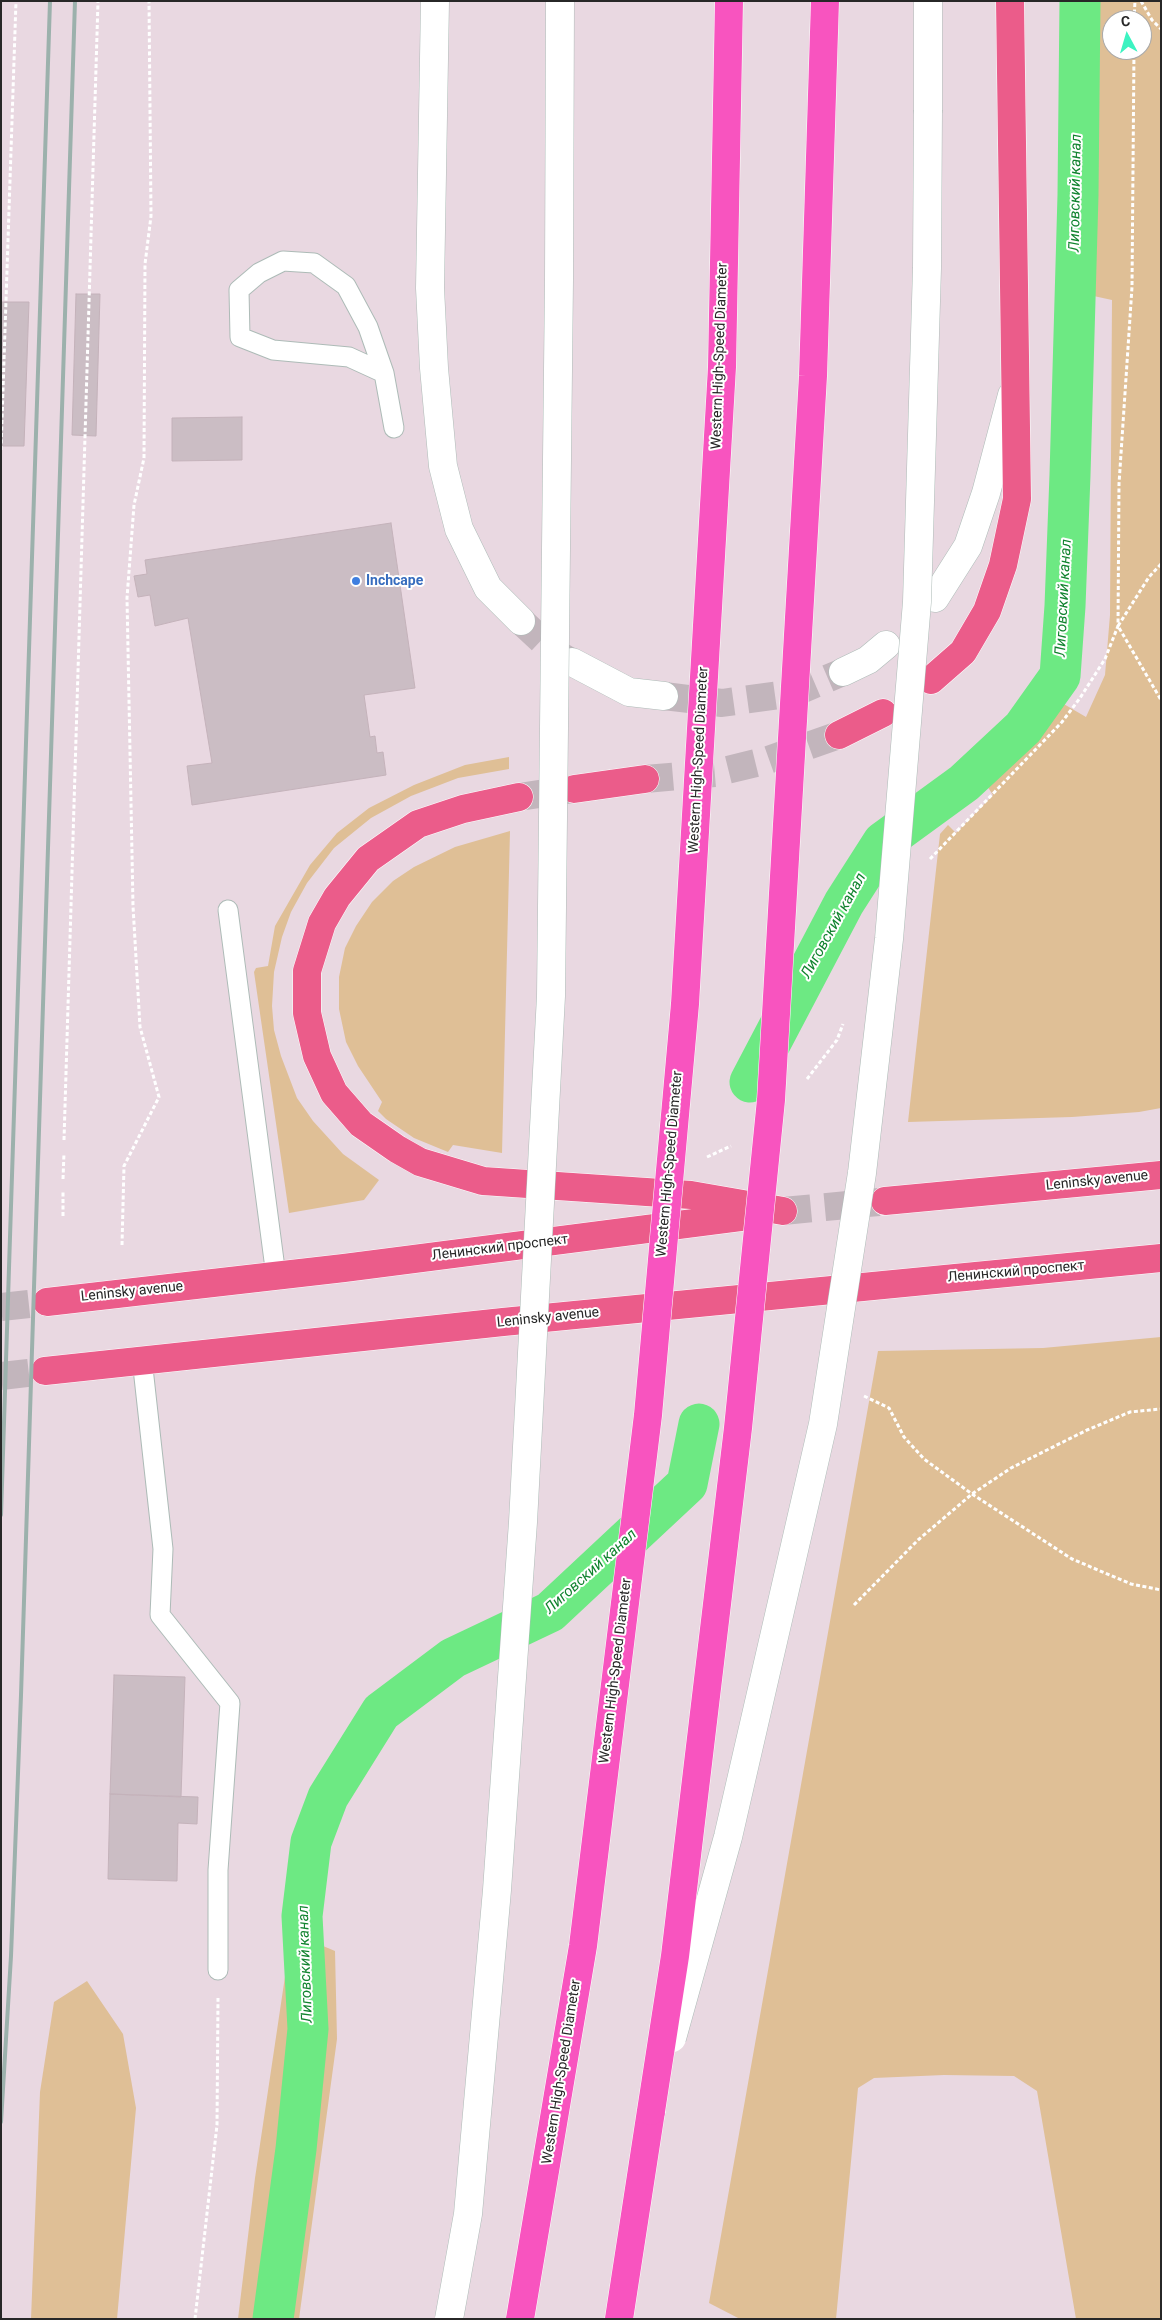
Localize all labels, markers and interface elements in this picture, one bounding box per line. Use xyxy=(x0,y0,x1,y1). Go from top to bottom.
north arrow xyxy=(1102,10,1152,60)
text: С xyxy=(1120,13,1131,30)
water label: Лиговский канал xyxy=(1066,134,1086,252)
street label: Western High-Speed Diameter xyxy=(708,262,732,450)
water label: Лиговский канал xyxy=(1052,539,1076,657)
place label: Inchcape xyxy=(366,573,423,589)
marker: Inchcape xyxy=(350,575,362,587)
street label: Western High-Speed Diameter xyxy=(686,666,712,854)
water label: Лиговский канал xyxy=(798,870,870,982)
street label: Western High-Speed Diameter xyxy=(653,1070,687,1258)
street label: Leninsky avenue xyxy=(1045,1167,1149,1195)
street label: Ленинский проспект xyxy=(431,1231,569,1265)
street label: Ленинский проспект xyxy=(947,1258,1085,1286)
street label: Leninsky avenue xyxy=(80,1278,184,1306)
street label: Leninsky avenue xyxy=(496,1304,600,1332)
water label: Лиговский канал xyxy=(541,1526,641,1618)
street label: Western High-Speed Diameter xyxy=(596,1577,636,1765)
water label: Лиговский канал xyxy=(295,1905,317,2023)
street label: Western High-Speed Diameter xyxy=(539,1978,585,2166)

